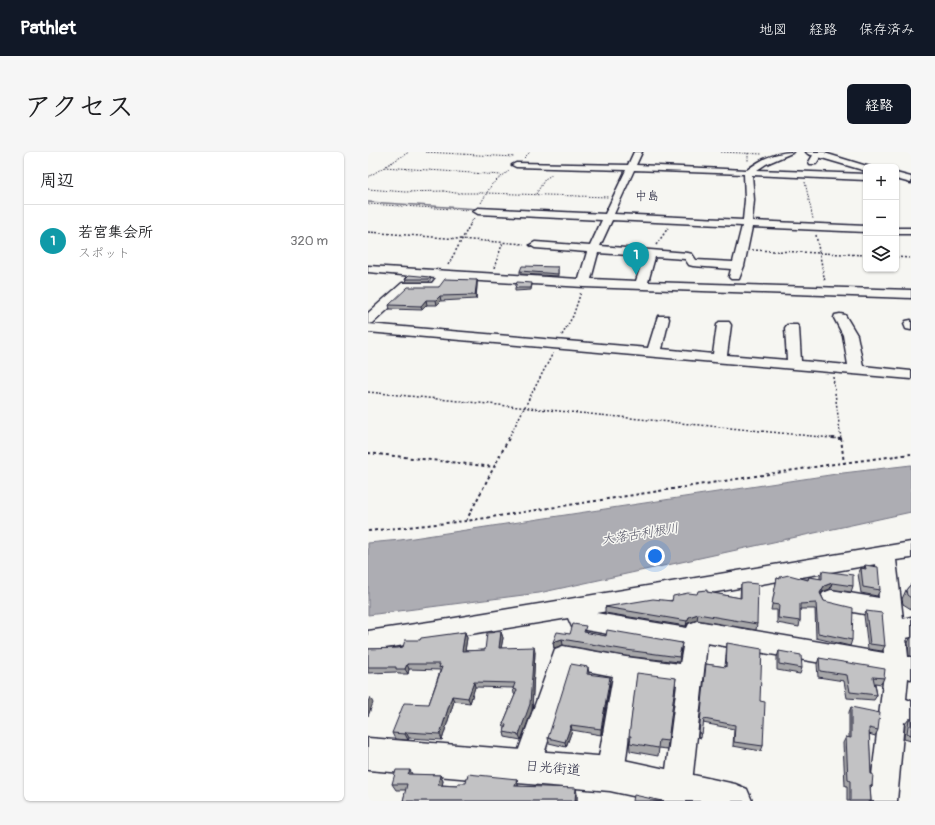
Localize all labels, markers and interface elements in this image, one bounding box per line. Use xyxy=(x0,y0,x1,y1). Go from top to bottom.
text: Pathlet xyxy=(20,16,76,40)
text: 地図 xyxy=(759,21,787,38)
text: 経路 xyxy=(809,21,837,38)
text: 保存済み xyxy=(859,21,915,38)
button: 経路 xyxy=(847,84,911,124)
text: アクセス xyxy=(24,90,134,125)
map controls xyxy=(863,164,899,272)
button: + xyxy=(863,164,899,200)
text: 周辺 xyxy=(40,170,74,191)
district label: 中島 xyxy=(635,189,659,204)
button: − xyxy=(863,200,899,236)
text: 若宮集会所 xyxy=(78,223,153,242)
text: 1 xyxy=(50,233,56,249)
text: 320 m xyxy=(290,233,328,249)
button: layers xyxy=(863,236,899,272)
pin: 1 xyxy=(623,242,649,275)
text: スポット xyxy=(78,245,130,261)
water label: 大落古利根川 xyxy=(600,520,680,548)
your location xyxy=(645,546,665,566)
street label: 日光街道 xyxy=(524,757,582,779)

